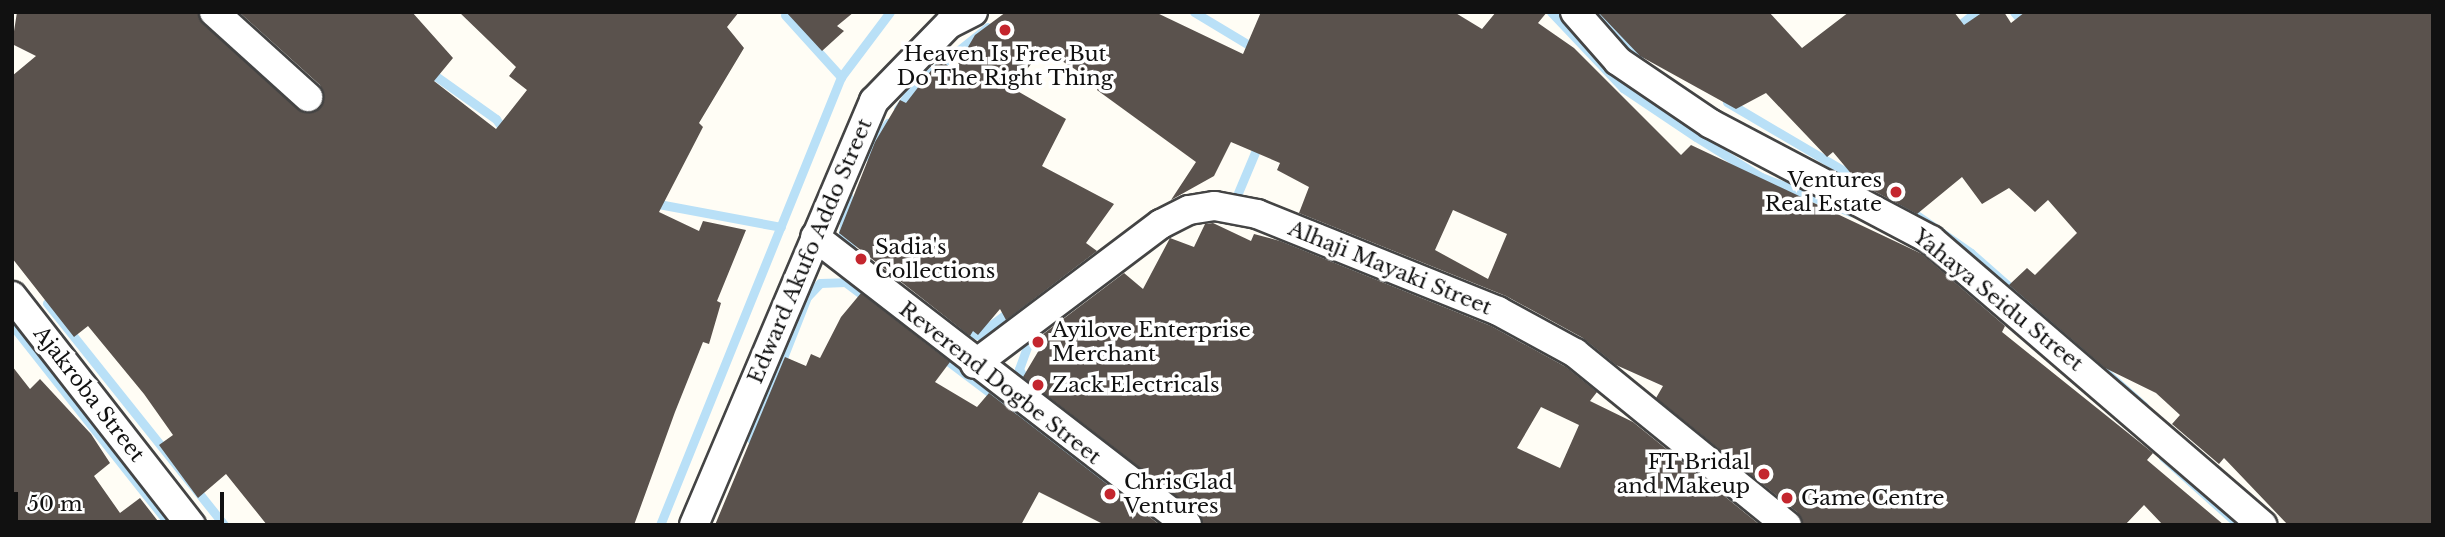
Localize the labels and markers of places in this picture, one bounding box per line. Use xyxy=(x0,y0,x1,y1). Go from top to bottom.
marker: Heaven Is Free But Do The Right Thing xyxy=(997,22,1013,38)
place label: Heaven Is Free But Do The Right Thing xyxy=(896,41,1114,91)
place label: Ventures Real Estate xyxy=(1765,167,1882,217)
marker: Ventures Real Estate xyxy=(1888,184,1904,200)
place label: Sadia's Collections xyxy=(875,234,995,284)
marker: Sadia's Collections xyxy=(853,251,869,267)
place label: Ayilove Enterprise Merchant xyxy=(1052,317,1251,367)
marker: Ayilove Enterprise Merchant xyxy=(1030,334,1046,350)
place label: Zack Electricals xyxy=(1052,372,1220,398)
marker: Zack Electricals xyxy=(1030,377,1046,393)
place label: FT Bridal and Makeup xyxy=(1617,449,1750,499)
marker: FT Bridal and Makeup xyxy=(1756,466,1772,482)
place label: ChrisGlad Ventures xyxy=(1124,469,1233,519)
place label: Game Centre xyxy=(1801,485,1945,511)
marker: ChrisGlad Ventures xyxy=(1102,486,1118,502)
marker: Game Centre xyxy=(1779,490,1795,506)

